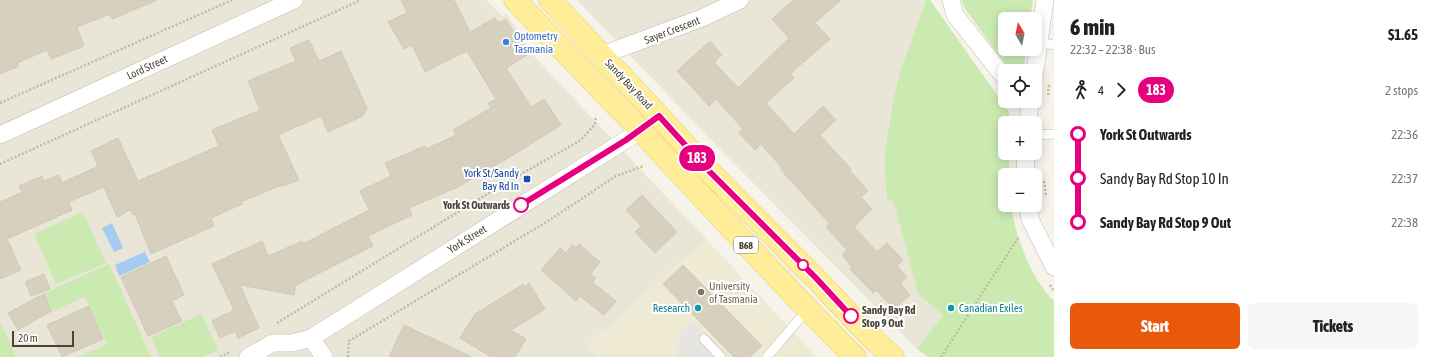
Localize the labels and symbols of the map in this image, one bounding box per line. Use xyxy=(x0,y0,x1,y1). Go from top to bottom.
north arrow xyxy=(998,12,1042,56)
street label: Sayer Crescent xyxy=(643,14,701,46)
place label: Optometry Tasmania xyxy=(514,30,558,55)
marker: Optometry Tasmania xyxy=(501,37,511,47)
street label: Lord Street xyxy=(125,52,169,82)
street label: Sandy Bay Road xyxy=(603,57,655,111)
line badge: 183 xyxy=(674,145,720,171)
place label: York St/Sandy Bay Rd In xyxy=(464,167,519,192)
marker: York St/Sandy Bay Rd In xyxy=(522,174,532,184)
marker: York St Outwards xyxy=(513,197,529,213)
place label: York St Outwards xyxy=(442,199,510,211)
street label: York Street xyxy=(446,222,488,256)
road number: B68 xyxy=(734,237,758,253)
unlabelled marker xyxy=(797,259,809,271)
place label: University of Tasmania xyxy=(709,280,758,305)
marker: University of Tasmania xyxy=(696,287,706,297)
place label: Research xyxy=(653,302,690,314)
place label: Canadian Exiles xyxy=(959,302,1023,314)
marker: Research xyxy=(693,303,703,313)
marker: Canadian Exiles xyxy=(946,303,956,313)
place label: Sandy Bay Rd Stop 9 Out xyxy=(862,304,915,329)
marker: Sandy Bay Rd Stop 9 Out xyxy=(843,308,859,324)
scale bar xyxy=(12,329,74,348)

